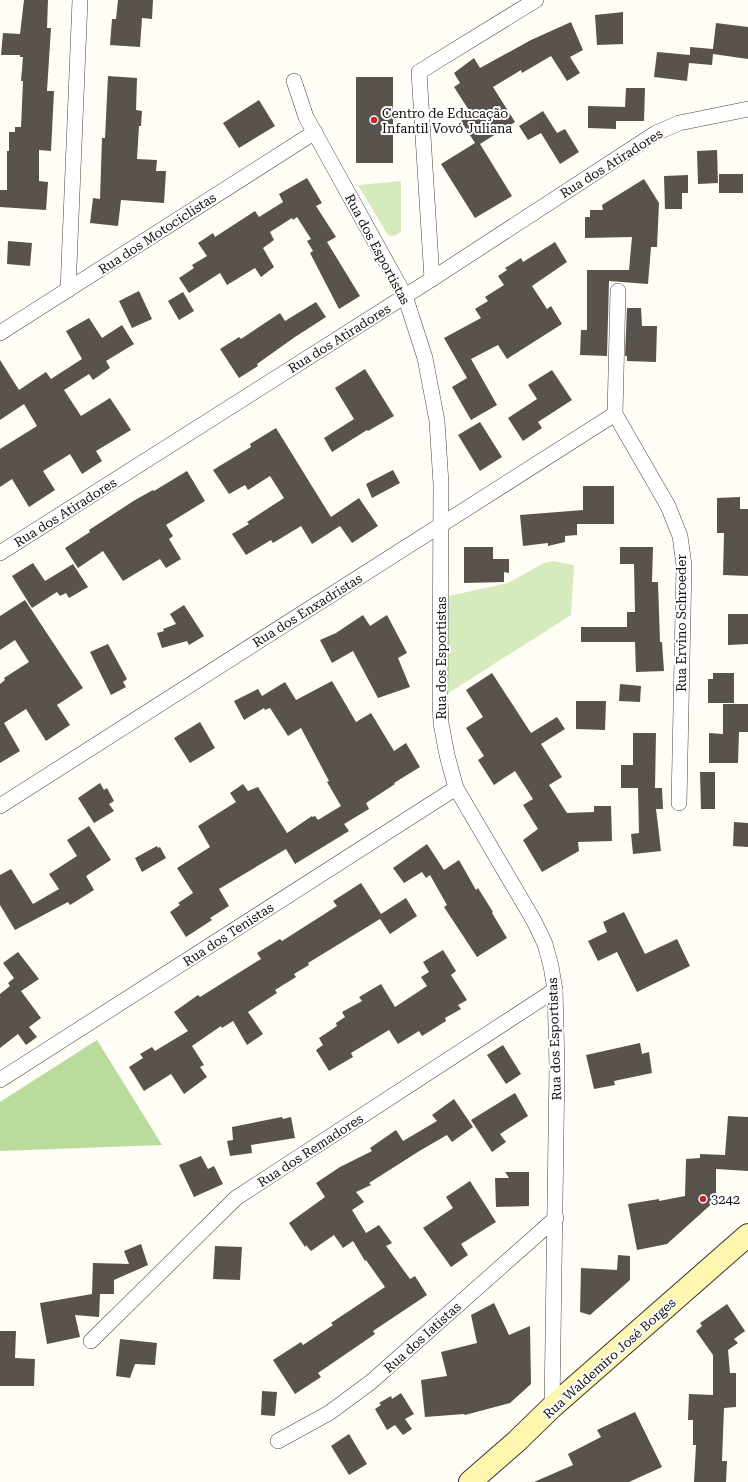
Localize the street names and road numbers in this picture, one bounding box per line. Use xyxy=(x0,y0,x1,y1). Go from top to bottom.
street label: Rua dos Atiradores xyxy=(557,126,665,201)
street label: Rua dos Motociclistas xyxy=(96,190,219,277)
street label: Rua dos Esportistas xyxy=(342,191,413,307)
street label: Rua dos Atiradores xyxy=(285,301,393,376)
street label: Rua dos Atiradores xyxy=(11,475,119,550)
street label: Rua Ervino Schroeder xyxy=(674,554,689,692)
street label: Rua dos Enxadristas xyxy=(250,571,365,650)
street label: Rua dos Esportistas xyxy=(434,597,449,719)
street label: Rua dos Tenistas xyxy=(180,900,276,969)
street label: Rua dos Esportistas xyxy=(545,977,564,1101)
street label: Rua dos Remadores xyxy=(255,1111,366,1190)
street label: Rua Waldemiro José Borges xyxy=(540,1295,679,1422)
street label: Rua dos Iatistas xyxy=(381,1299,464,1376)

